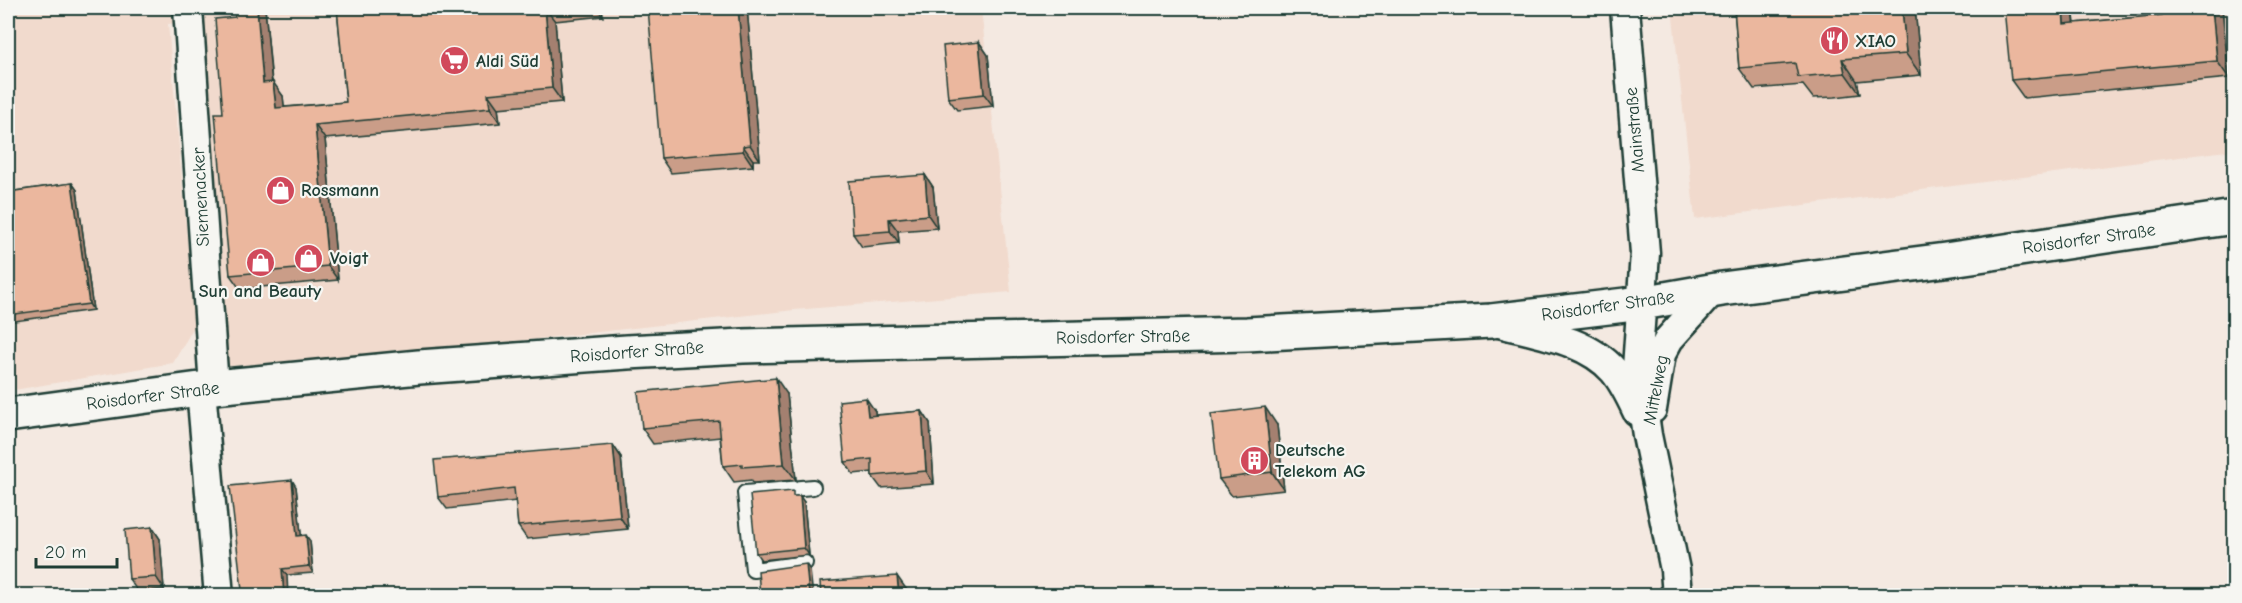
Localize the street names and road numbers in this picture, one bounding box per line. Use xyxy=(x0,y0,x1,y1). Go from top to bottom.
street label: Mainstraße xyxy=(1621,86,1649,174)
street label: Siemenacker xyxy=(188,146,214,247)
street label: Roisdorfer Straße xyxy=(2021,219,2157,259)
street label: Roisdorfer Straße xyxy=(1540,286,1676,326)
street label: Roisdorfer Straße xyxy=(1056,325,1190,349)
street label: Roisdorfer Straße xyxy=(569,337,705,367)
street label: Mittelweg xyxy=(1639,353,1673,427)
street label: Roisdorfer Straße xyxy=(85,377,221,415)

